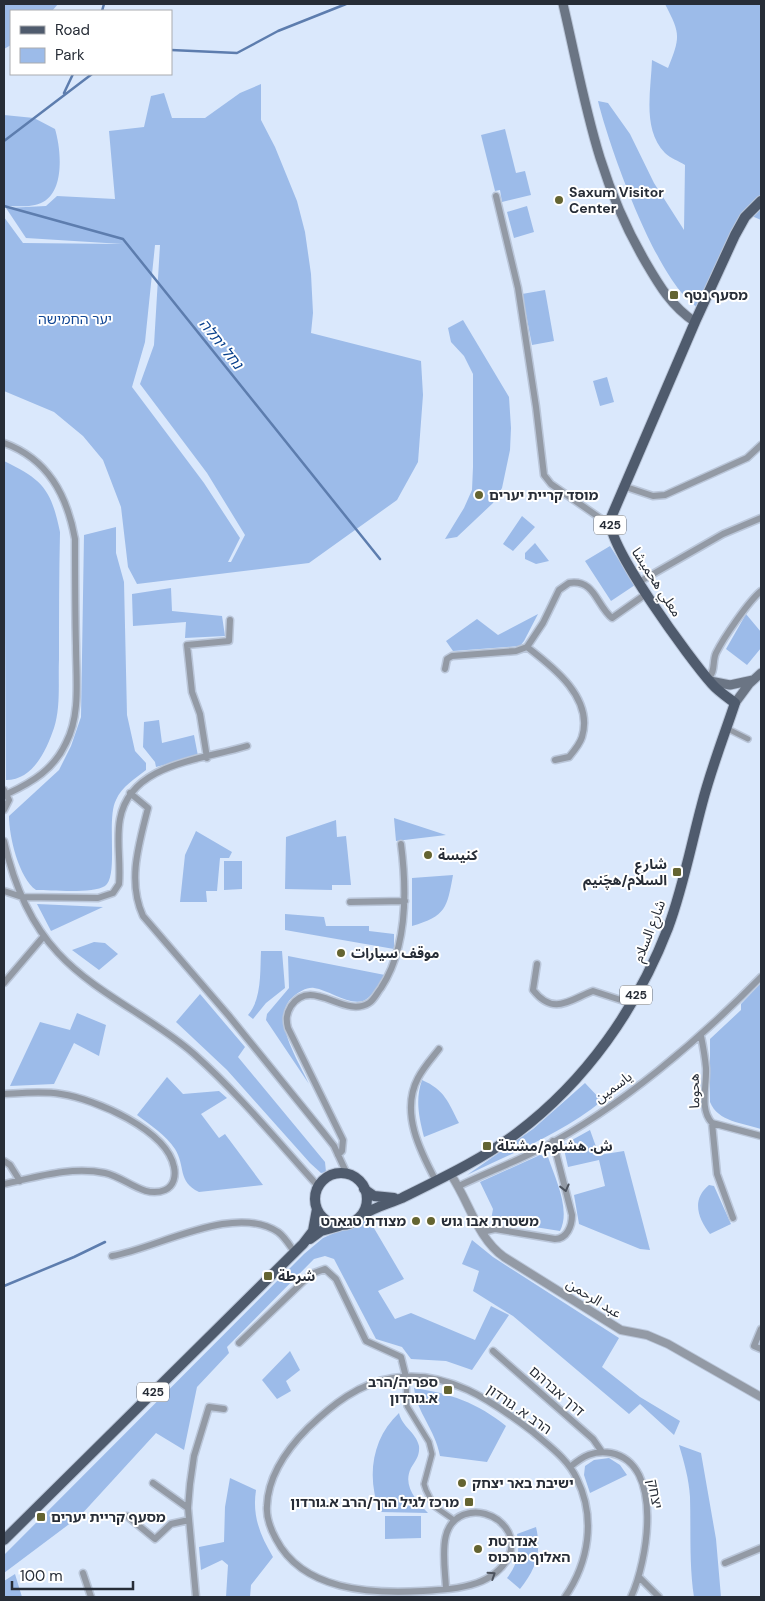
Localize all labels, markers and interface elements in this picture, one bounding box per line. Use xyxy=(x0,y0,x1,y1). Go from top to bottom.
legend xyxy=(10,10,172,75)
text: Road xyxy=(55,20,90,40)
text: Park xyxy=(55,45,85,65)
place label: Saxum Visitor Center xyxy=(569,183,664,217)
marker: Saxum Visitor Center xyxy=(553,194,565,206)
place label: מסעף נטף xyxy=(684,286,748,304)
marker: מסעף נטף xyxy=(668,289,680,301)
park label: יער החמישה xyxy=(38,310,112,328)
water label: נחל יתלה xyxy=(195,315,248,374)
place label: מוסד קריית יערים xyxy=(489,486,599,504)
marker: מוסד קריית יערים xyxy=(473,489,485,501)
road number: 425 xyxy=(594,516,626,534)
street label: معلي هحميشا xyxy=(626,544,686,621)
place label: كنيسة xyxy=(438,846,478,864)
marker: كنيسة xyxy=(422,849,434,861)
place label: شارع السلام/هچَنيم xyxy=(583,855,667,891)
marker: شارع السلام/هچَنيم xyxy=(671,866,683,878)
street label: شارع السلام xyxy=(629,897,671,965)
place label: موقف سيارات xyxy=(351,944,439,962)
marker: موقف سيارات xyxy=(335,947,347,959)
road number: 425 xyxy=(620,986,652,1004)
street label: ياسمين xyxy=(590,1067,636,1107)
street label: هحوما xyxy=(685,1073,703,1109)
place label: ش. هشلوم/مشتلة xyxy=(497,1137,613,1157)
marker: ش. هشلوم/مشتلة xyxy=(481,1140,493,1152)
one-way arrow xyxy=(559,1184,570,1193)
place label: מצודת טגארט xyxy=(321,1212,406,1230)
place label: משטרת אבו גוש xyxy=(441,1212,539,1230)
marker: מצודת טגארט xyxy=(410,1215,422,1227)
marker: משטרת אבו גוש xyxy=(425,1215,437,1227)
place label: شرطة xyxy=(278,1267,315,1285)
marker: شرطة xyxy=(262,1270,274,1282)
street label: عبد الرحمن xyxy=(563,1274,625,1322)
street label: דרך אברהם xyxy=(526,1362,589,1420)
place label: ספריה/הרב א.גורדון xyxy=(368,1373,439,1407)
street label: הרב א. גורדון xyxy=(483,1380,555,1438)
road number: 425 xyxy=(137,1382,169,1401)
marker: ספריה/הרב א.גורדון xyxy=(442,1384,454,1396)
place label: ישיבת באר יצחק xyxy=(472,1474,574,1492)
marker: ישיבת באר יצחק xyxy=(456,1477,468,1489)
street label: יצחק xyxy=(643,1478,667,1510)
place label: מרכז לגיל הרך/הרב א.גורדון xyxy=(290,1493,459,1511)
marker: מרכז לגיל הרך/הרב א.גורדון xyxy=(463,1496,475,1508)
place label: מסעף קריית יערים xyxy=(51,1508,166,1526)
marker: מסעף קריית יערים xyxy=(35,1511,47,1523)
place label: אנדרטת האלוף מרכוס xyxy=(488,1532,570,1566)
marker: אנדרטת האלוף מרכוס xyxy=(472,1543,484,1555)
scale bar xyxy=(12,1558,134,1590)
text: 100 m xyxy=(20,1566,63,1586)
one-way arrow xyxy=(486,1572,496,1581)

